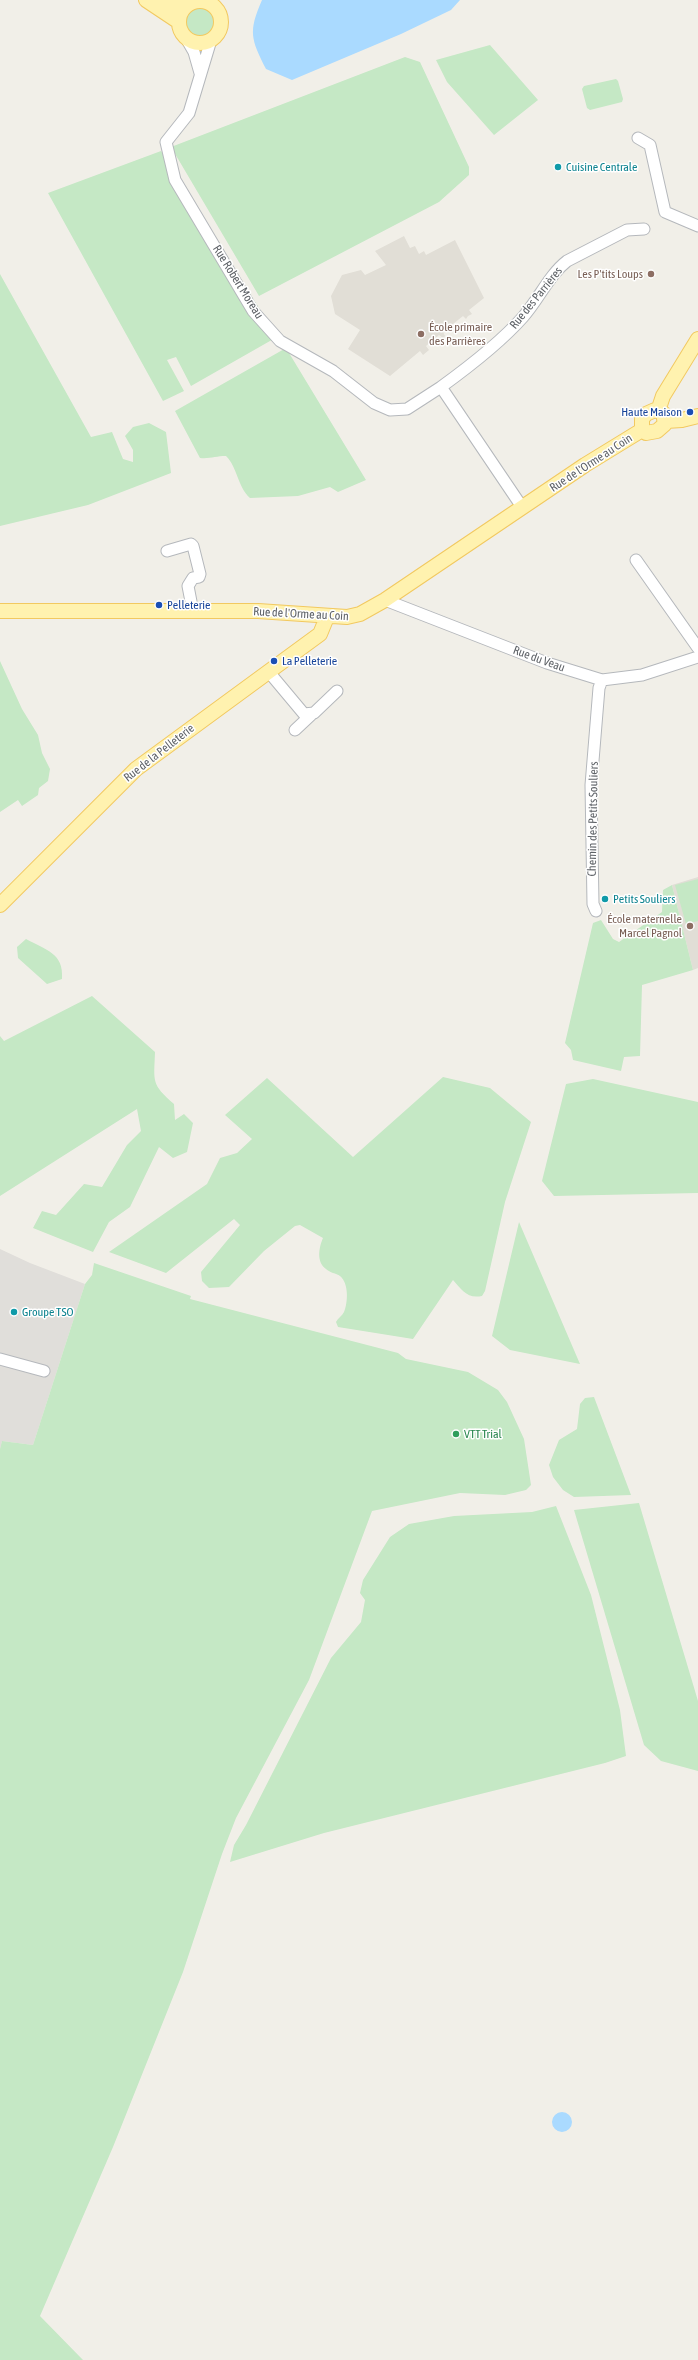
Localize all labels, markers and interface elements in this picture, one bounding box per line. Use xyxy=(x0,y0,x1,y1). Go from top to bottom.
place label: Cuisine Centrale xyxy=(566,160,637,174)
marker: Cuisine Centrale xyxy=(553,162,563,172)
street label: Rue Robert Moreau xyxy=(210,242,266,322)
street label: Rue des Parrières xyxy=(507,264,565,332)
place label: Les P'tits Loups xyxy=(578,267,643,281)
marker: Les P'tits Loups xyxy=(646,269,656,279)
place label: École primaire des Parrières xyxy=(429,320,492,348)
marker: École primaire des Parrières xyxy=(416,329,426,339)
place label: Haute Maison xyxy=(621,405,682,419)
marker: Haute Maison xyxy=(685,407,695,417)
street label: Rue de l'Orme au Coin xyxy=(547,431,635,495)
place label: Pelleterie xyxy=(167,598,210,612)
marker: Pelleterie xyxy=(154,600,164,610)
street label: Rue de l'Orme au Coin xyxy=(253,604,349,624)
street label: Rue du Veau xyxy=(511,643,567,675)
place label: La Pelleterie xyxy=(282,654,337,668)
marker: La Pelleterie xyxy=(269,656,279,666)
street label: Rue de la Pelleterie xyxy=(121,721,197,785)
street label: Chemin des Petits Souliers xyxy=(585,761,601,877)
place label: Petits Souliers xyxy=(613,892,675,906)
marker: Petits Souliers xyxy=(600,894,610,904)
place label: École maternelle Marcel Pagnol xyxy=(607,912,682,940)
marker: École maternelle Marcel Pagnol xyxy=(685,921,695,931)
place label: Groupe TSO xyxy=(22,1305,73,1319)
marker: Groupe TSO xyxy=(9,1307,19,1317)
place label: VTT Trial xyxy=(464,1427,502,1441)
marker: VTT Trial xyxy=(451,1429,461,1439)

